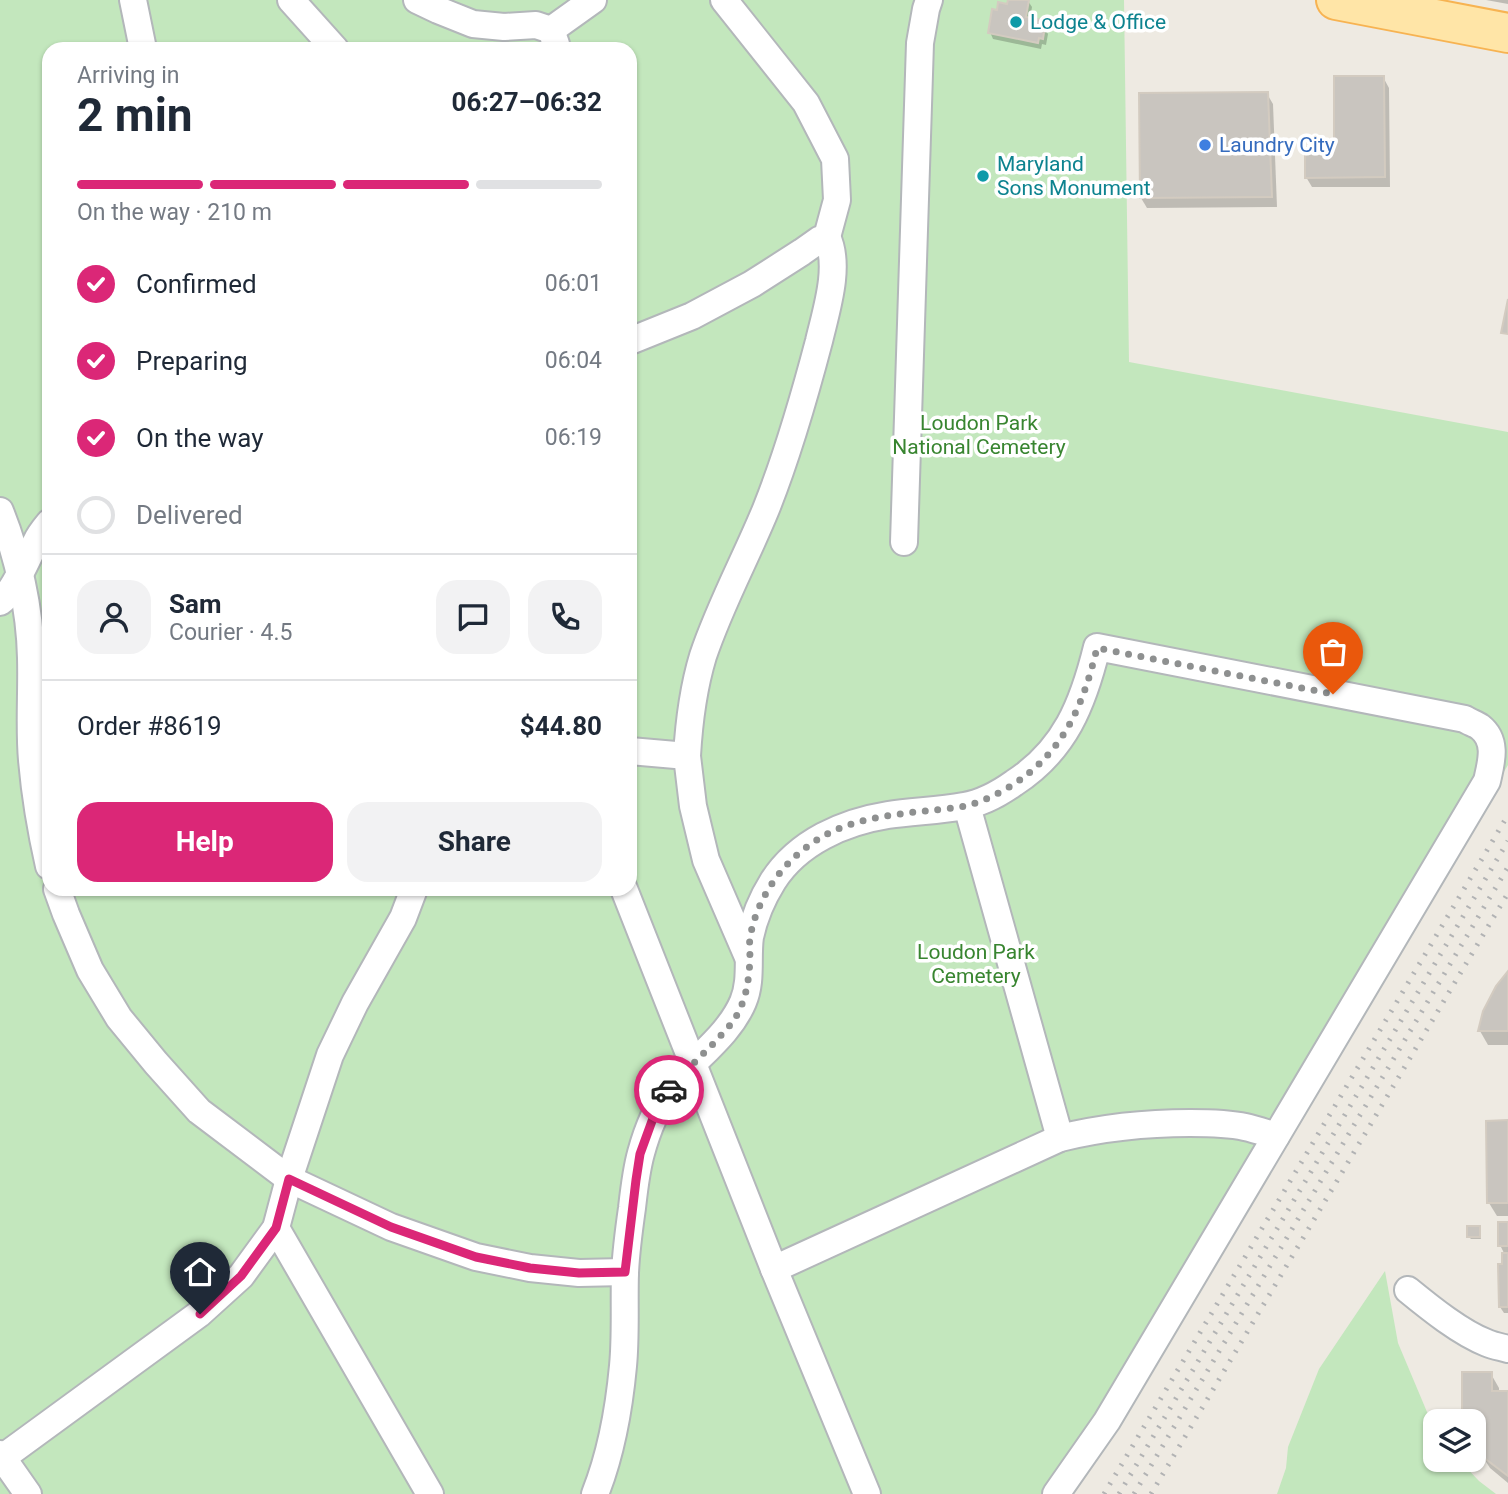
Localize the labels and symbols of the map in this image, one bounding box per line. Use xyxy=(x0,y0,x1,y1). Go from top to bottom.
place label: Lodge & Office xyxy=(1030,10,1166,34)
marker: Lodge & Office xyxy=(1008,14,1024,30)
place label: Laundry City xyxy=(1219,133,1335,157)
marker: Laundry City xyxy=(1197,137,1213,153)
place label: Maryland Sons Monument xyxy=(997,152,1151,200)
marker: Maryland Sons Monument xyxy=(975,168,991,184)
park label: Loudon Park National Cemetery xyxy=(892,411,1066,459)
pin xyxy=(1303,622,1363,694)
park label: Loudon Park Cemetery xyxy=(917,940,1035,988)
courier xyxy=(634,1055,704,1125)
pin xyxy=(170,1242,230,1314)

